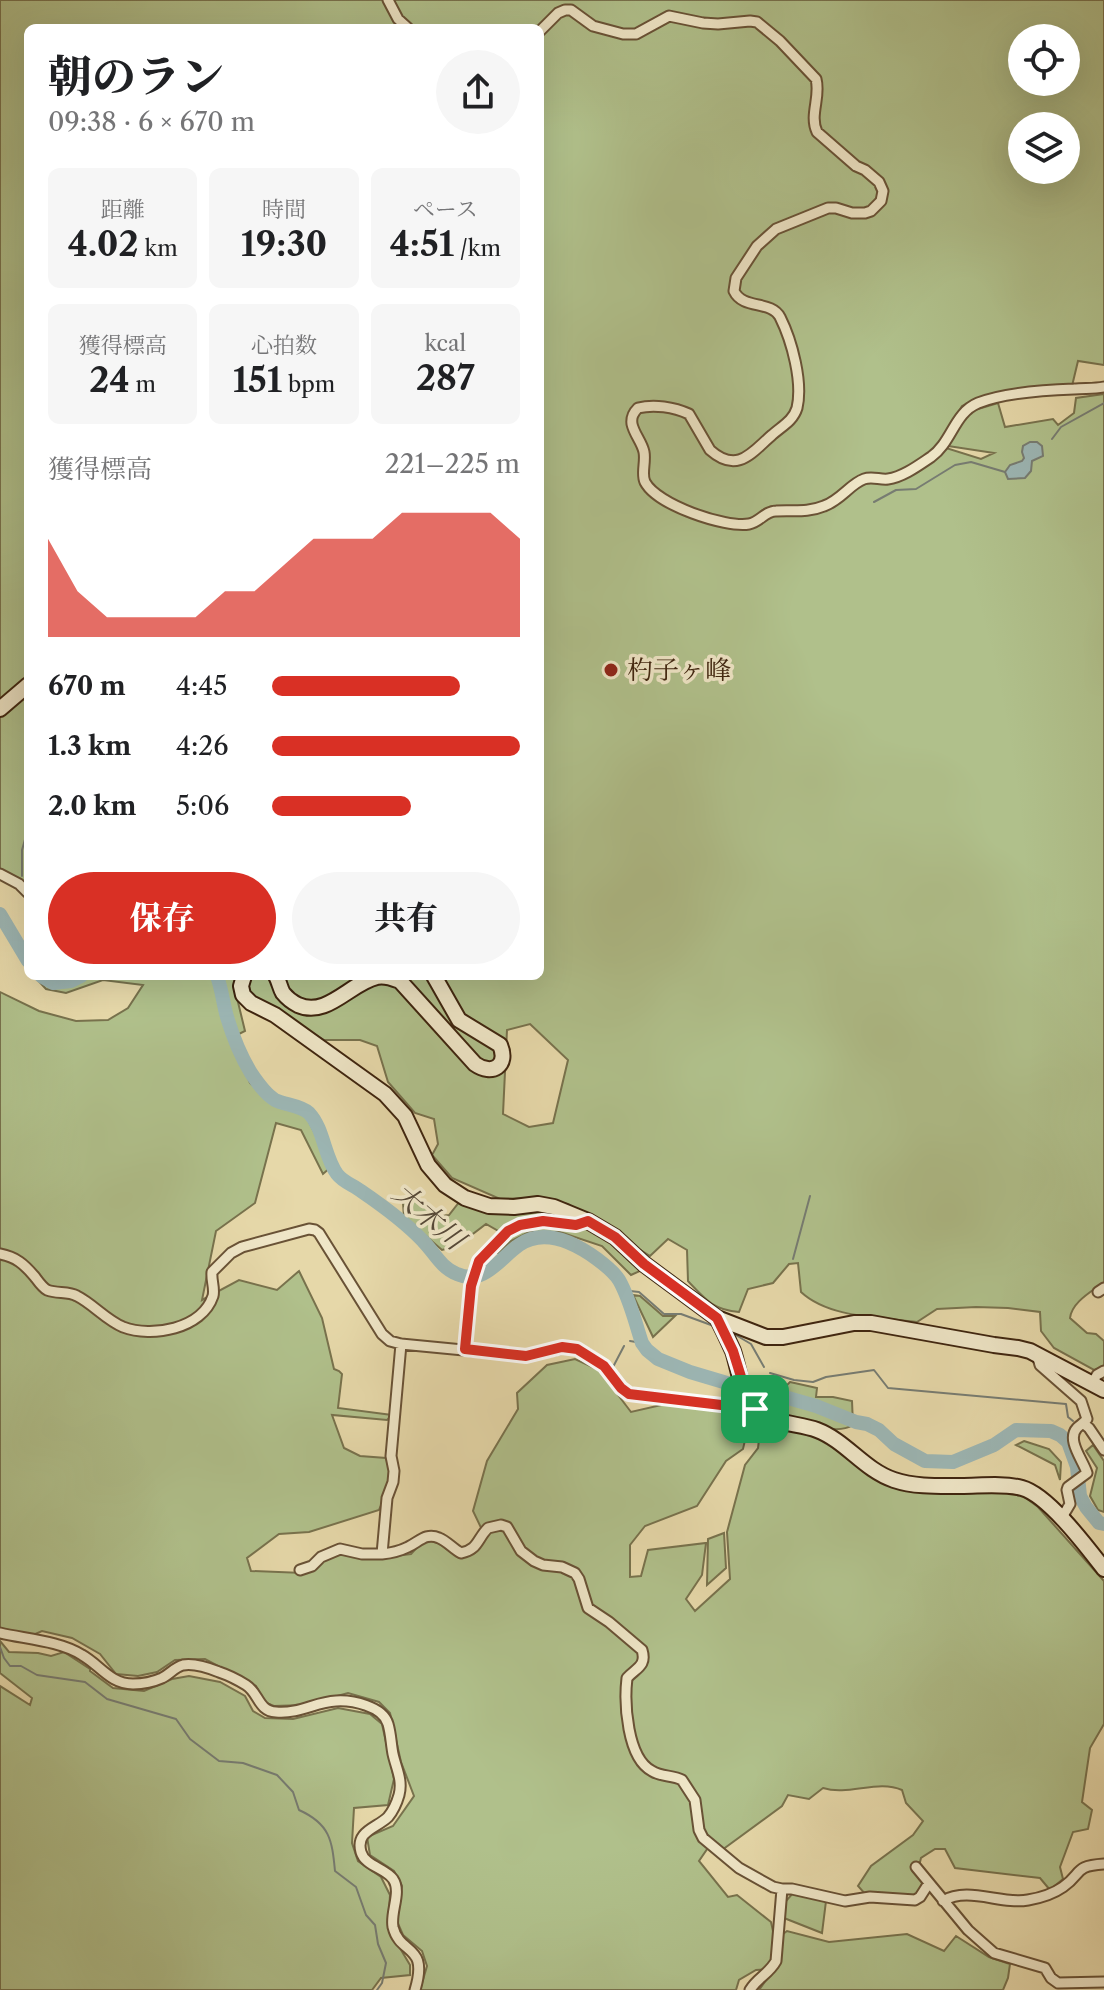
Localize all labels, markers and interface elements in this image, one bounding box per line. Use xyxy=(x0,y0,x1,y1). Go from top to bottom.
map controls xyxy=(1008,24,1080,184)
button: locate xyxy=(1008,24,1080,96)
text: 朝のラン xyxy=(48,49,224,103)
button: share xyxy=(436,50,520,134)
text: 09:38 · 6 × 670 m xyxy=(48,106,255,138)
button: layers xyxy=(1008,112,1080,184)
text: 距離 xyxy=(101,196,145,223)
text: 時間 xyxy=(262,196,306,223)
text: ペース xyxy=(413,196,478,223)
text: 4.02 xyxy=(68,223,139,265)
text: 19:30 xyxy=(241,223,327,265)
text: 4:51 xyxy=(390,223,454,265)
text: km xyxy=(139,235,178,262)
text: /km xyxy=(454,235,501,262)
text: kcal xyxy=(425,330,466,357)
text: 獲得標高 xyxy=(79,332,167,359)
text: 心拍数 xyxy=(251,332,317,359)
text: 287 xyxy=(416,357,475,399)
text: 24 xyxy=(89,359,130,401)
text: 151 xyxy=(233,359,282,401)
text: m xyxy=(130,371,156,398)
text: bpm xyxy=(282,371,335,398)
text: 221–225 m xyxy=(385,448,520,480)
text: 獲得標高 xyxy=(48,453,152,485)
place label: 杓子ヶ峰 xyxy=(627,654,731,686)
marker: 杓子ヶ峰 xyxy=(602,661,620,679)
text: 670 m xyxy=(48,670,126,702)
text: 4:45 xyxy=(176,670,227,702)
text: 1.3 km xyxy=(48,730,131,762)
text: 4:26 xyxy=(176,730,229,762)
text: 2.0 km xyxy=(48,790,136,822)
text: 5:06 xyxy=(176,790,229,822)
button: 保存 xyxy=(48,872,276,964)
button: 共有 xyxy=(292,872,520,964)
water label: 大木川 xyxy=(386,1176,474,1258)
pin xyxy=(721,1375,789,1443)
icon: arrive xyxy=(733,1387,777,1431)

